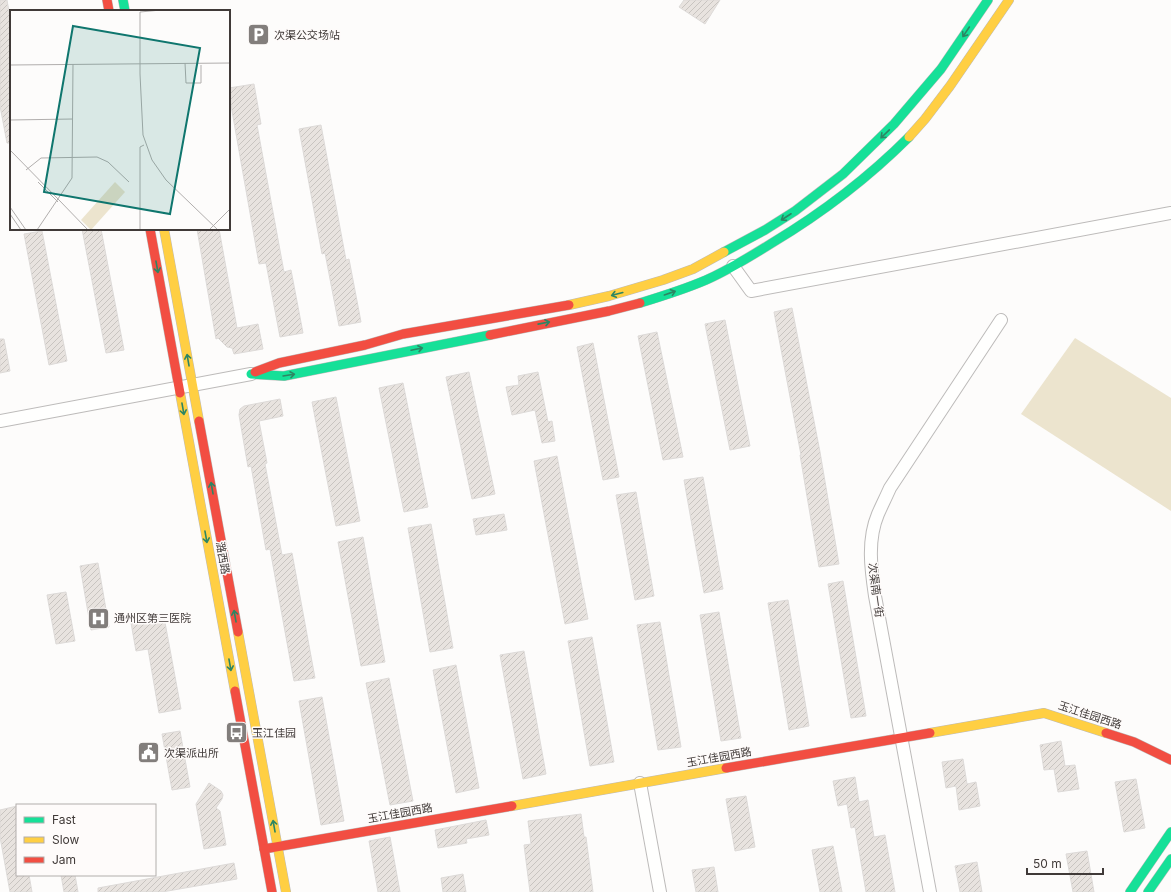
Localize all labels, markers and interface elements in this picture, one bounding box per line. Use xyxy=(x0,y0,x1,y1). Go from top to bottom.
inset map xyxy=(10,10,230,230)
parking icon: 次渠公交场站 xyxy=(245,22,271,48)
one-way arrow xyxy=(962,27,970,38)
place label: 次渠公交场站 xyxy=(274,28,340,42)
one-way arrow xyxy=(880,129,890,138)
one-way arrow xyxy=(780,213,791,221)
one-way arrow xyxy=(153,260,161,273)
one-way arrow xyxy=(664,289,676,297)
one-way arrow xyxy=(611,291,624,298)
one-way arrow xyxy=(537,319,550,327)
one-way arrow xyxy=(410,345,423,353)
one-way arrow xyxy=(184,354,192,367)
one-way arrow xyxy=(283,371,296,379)
one-way arrow xyxy=(179,402,187,415)
one-way arrow xyxy=(207,482,215,495)
one-way arrow xyxy=(203,530,211,543)
street label: 潞西路 xyxy=(213,541,233,575)
street label: 次渠南一街 xyxy=(865,562,887,618)
hospital icon: 通州区第三医院 xyxy=(86,605,112,631)
one-way arrow xyxy=(231,610,239,623)
place label: 通州区第三医院 xyxy=(114,611,191,625)
one-way arrow xyxy=(226,658,234,671)
street label: 玉江佳园西路 xyxy=(1056,698,1124,732)
bus stop icon: 玉江佳园 xyxy=(223,720,249,746)
place label: 玉江佳园 xyxy=(252,726,296,740)
public building icon: 次渠派出所 xyxy=(135,740,161,766)
street label: 玉江佳园西路 xyxy=(685,744,753,770)
place label: 次渠派出所 xyxy=(164,746,219,760)
street label: 玉江佳园西路 xyxy=(366,800,434,826)
legend xyxy=(16,804,156,876)
text: Fast xyxy=(52,812,76,827)
one-way arrow xyxy=(270,820,278,833)
text: Slow xyxy=(52,832,80,847)
scale bar xyxy=(1027,850,1103,876)
text: Jam xyxy=(52,852,76,867)
text: 50 m xyxy=(1033,856,1062,871)

